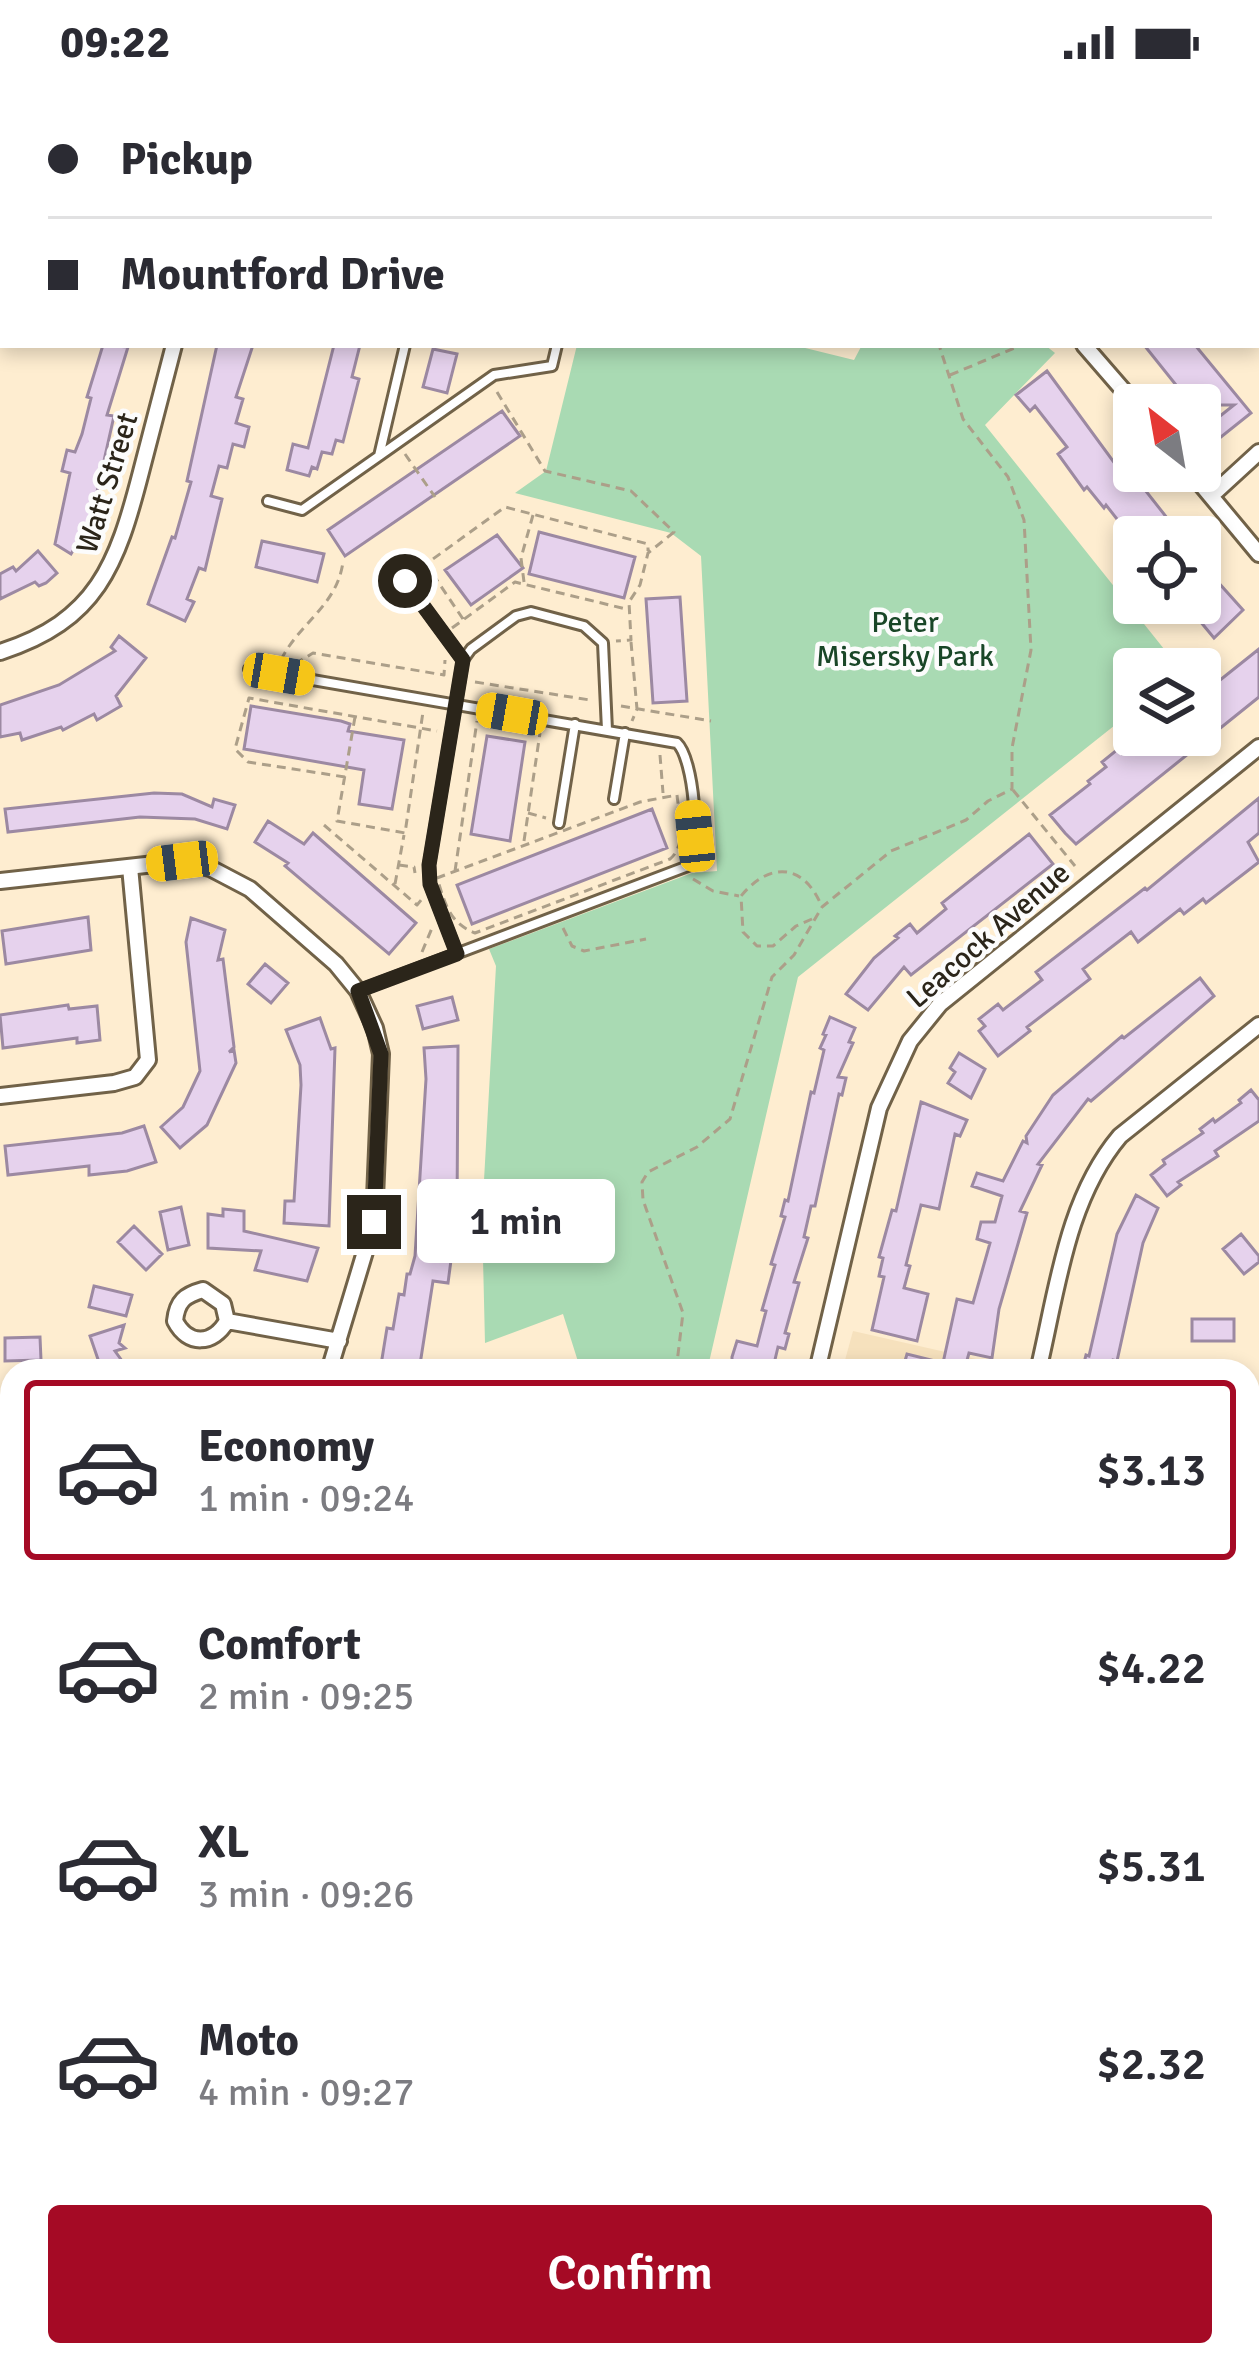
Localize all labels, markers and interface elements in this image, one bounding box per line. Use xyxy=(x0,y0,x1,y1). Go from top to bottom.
text: 09:22 xyxy=(60,15,170,70)
text: Pickup xyxy=(120,132,253,187)
text: Mountford Drive xyxy=(120,247,445,302)
north arrow xyxy=(1113,384,1221,492)
map controls xyxy=(1113,384,1221,756)
street label: Watt Street xyxy=(69,408,146,558)
button: locate xyxy=(1113,516,1221,624)
route start xyxy=(378,554,432,608)
park label: Peter Misersky Park xyxy=(816,604,994,675)
button: layers xyxy=(1113,648,1221,756)
car xyxy=(240,650,318,698)
car xyxy=(473,690,551,738)
car xyxy=(673,798,717,874)
car xyxy=(144,839,220,883)
street label: Leacock Avenue xyxy=(899,854,1078,1016)
callout: 1 min xyxy=(416,1180,614,1264)
route end xyxy=(347,1195,401,1249)
text: 1 min xyxy=(469,1197,563,1245)
icon: car xyxy=(54,1416,162,1524)
text: Economy xyxy=(198,1419,374,1474)
text: $3.13 xyxy=(1096,1443,1206,1498)
text: 1 min · 09:24 xyxy=(198,1474,414,1522)
icon: car xyxy=(54,1614,162,1722)
text: Comfort xyxy=(198,1617,361,1672)
text: $4.22 xyxy=(1096,1641,1206,1696)
text: 2 min · 09:25 xyxy=(198,1672,414,1720)
icon: car xyxy=(54,1812,162,1920)
text: XL xyxy=(198,1815,249,1870)
text: $5.31 xyxy=(1096,1839,1206,1894)
text: 3 min · 09:26 xyxy=(198,1870,414,1918)
icon: car xyxy=(54,2010,162,2118)
text: Moto xyxy=(198,2013,299,2068)
text: $2.32 xyxy=(1096,2037,1206,2092)
text: 4 min · 09:27 xyxy=(198,2068,414,2116)
button: Confirm xyxy=(48,2205,1212,2343)

